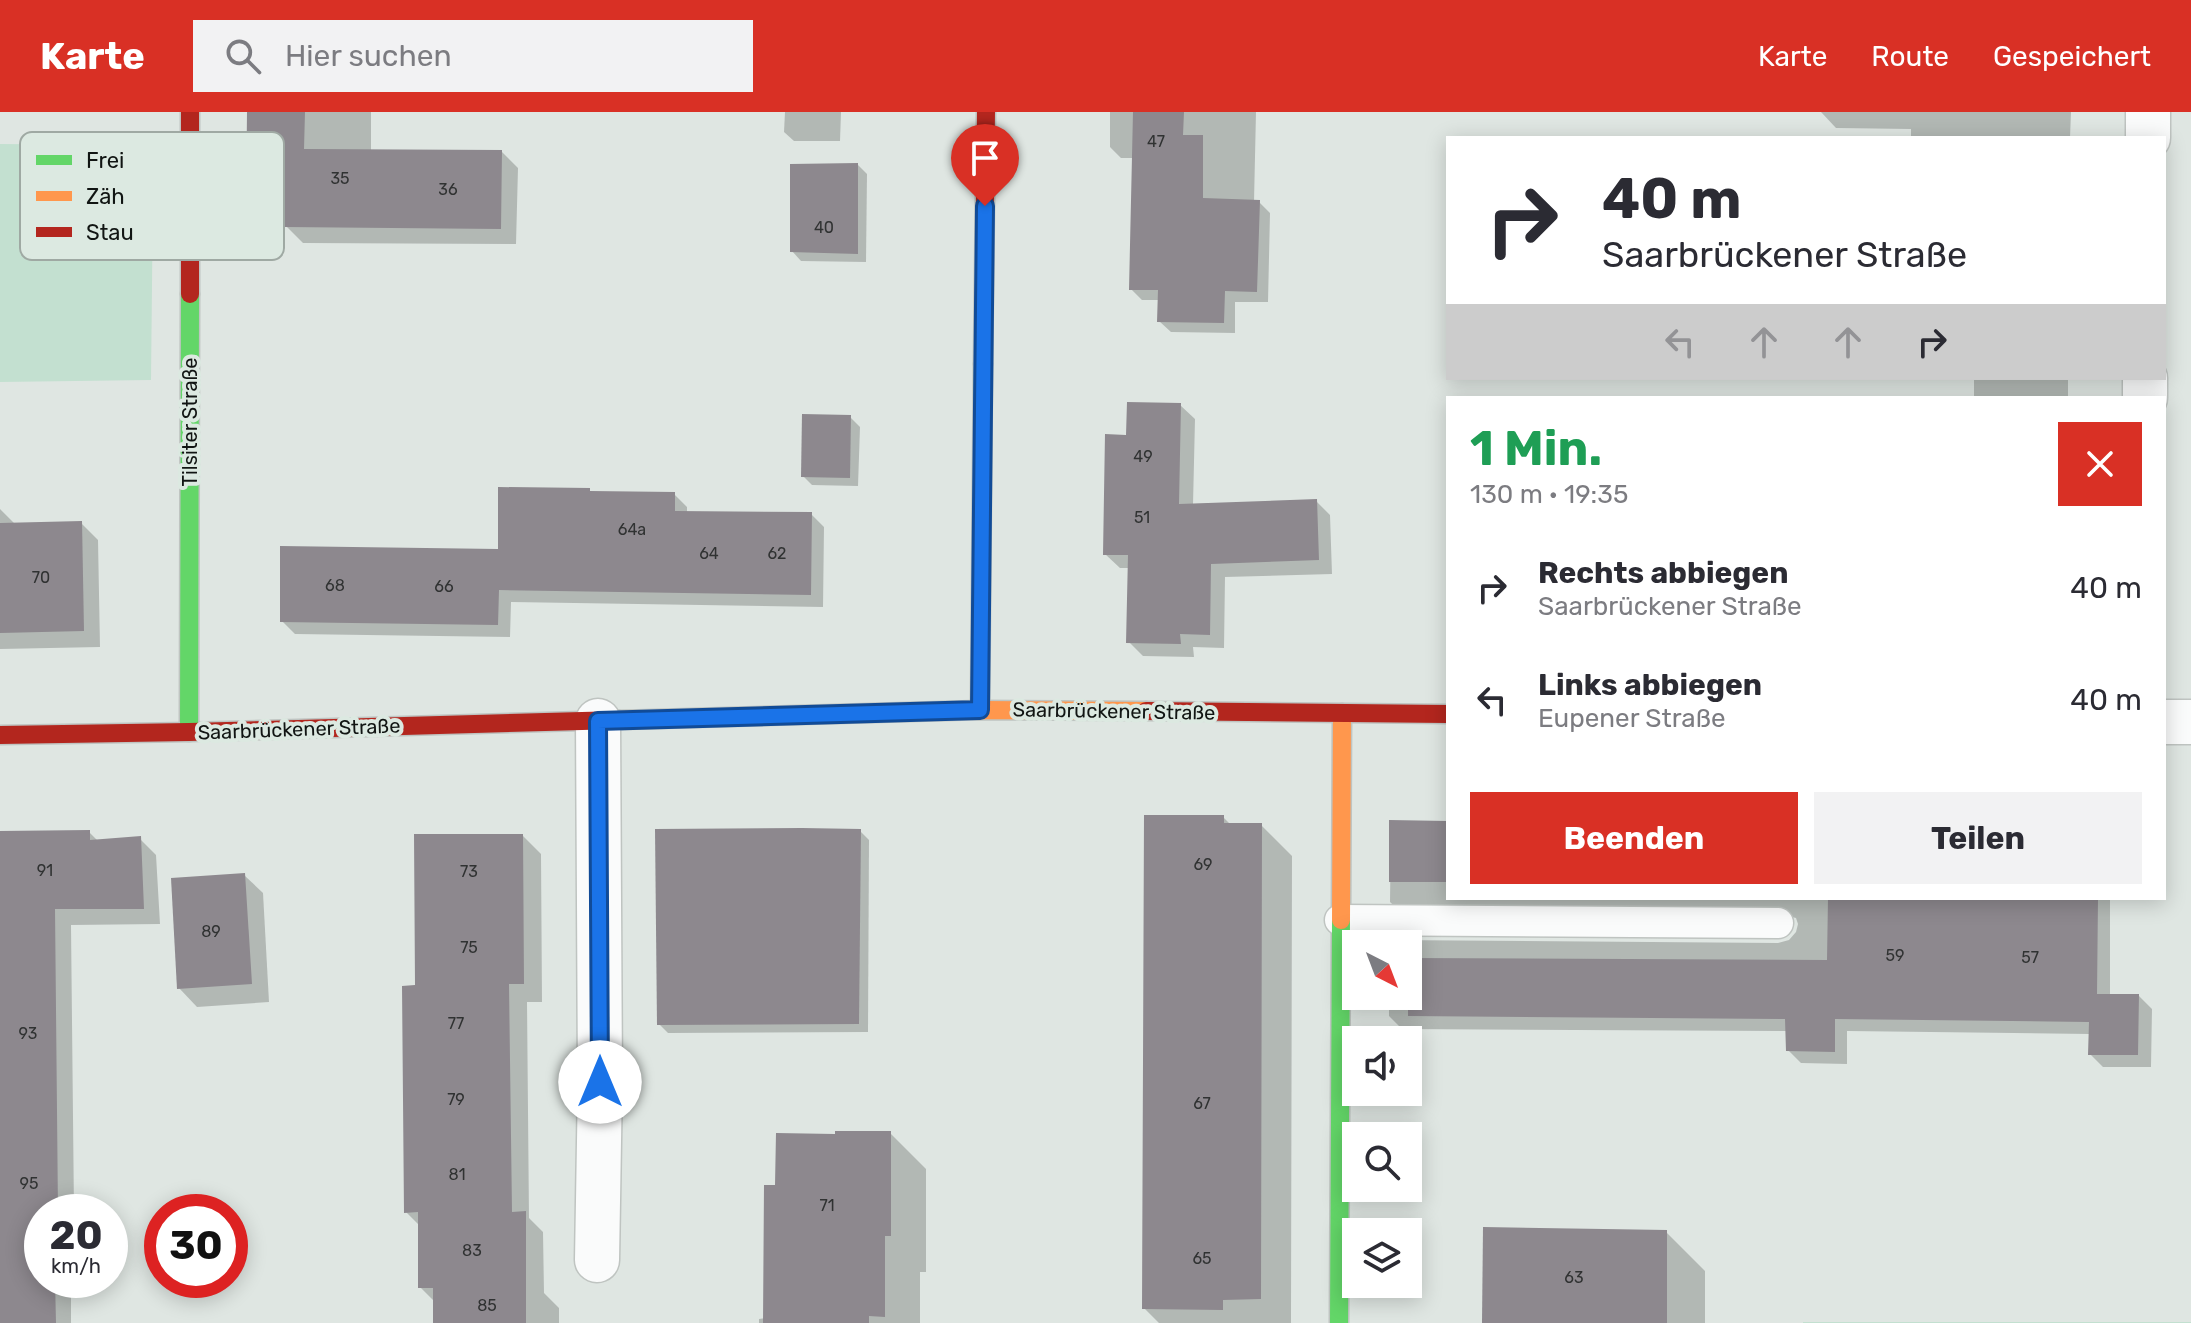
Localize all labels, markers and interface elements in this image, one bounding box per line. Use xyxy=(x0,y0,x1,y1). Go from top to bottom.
search box xyxy=(193,20,753,92)
text: Karte xyxy=(40,33,145,79)
icon: search xyxy=(221,34,265,78)
text: Hier suchen xyxy=(285,38,452,74)
text: Karte xyxy=(1758,40,1827,73)
text: Route xyxy=(1871,40,1949,73)
text: Gespeichert xyxy=(1993,40,2151,73)
pin xyxy=(951,124,1019,206)
legend xyxy=(20,132,284,260)
house number: 47 xyxy=(1147,132,1165,151)
icon: arrive xyxy=(963,136,1007,180)
text: Frei xyxy=(86,147,124,174)
text: 40 m xyxy=(1602,166,1742,232)
icon: right xyxy=(1470,168,1574,272)
house number: 35 xyxy=(330,169,350,188)
house number: 36 xyxy=(438,180,458,199)
text: Zäh xyxy=(86,183,125,210)
house number: 40 xyxy=(814,218,834,237)
text: Stau xyxy=(86,219,134,246)
text: Saarbrückener Straße xyxy=(1602,233,1967,276)
icon: left xyxy=(1658,320,1702,364)
icon: ahead xyxy=(1742,320,1786,364)
icon: ahead xyxy=(1826,320,1870,364)
icon: right xyxy=(1910,320,1954,364)
street label: Tilsiter Straße xyxy=(178,357,202,487)
text: 1 Min. xyxy=(1470,420,1602,477)
button: close xyxy=(2058,422,2142,506)
house number: 49 xyxy=(1133,447,1153,466)
text: 130 m · 19:35 xyxy=(1470,479,1628,510)
house number: 51 xyxy=(1134,508,1150,527)
house number: 64a xyxy=(618,520,646,539)
house number: 64 xyxy=(699,544,719,563)
house number: 62 xyxy=(767,544,787,563)
text: Rechts abbiegen xyxy=(1538,555,1788,591)
icon: right xyxy=(1470,566,1514,610)
house number: 70 xyxy=(32,568,50,587)
text: 40 m xyxy=(2070,570,2142,606)
house number: 68 xyxy=(325,576,345,595)
house number: 66 xyxy=(434,577,454,596)
text: Saarbrückener Straße xyxy=(1538,591,1802,622)
text: Links abbiegen xyxy=(1538,667,1762,703)
icon: left xyxy=(1470,678,1514,722)
text: 40 m xyxy=(2070,682,2142,718)
street label: Saarbrückener Straße xyxy=(1012,697,1216,725)
text: Eupener Straße xyxy=(1538,703,1726,734)
street label: Saarbrückener Straße xyxy=(197,713,401,745)
button: Beenden xyxy=(1470,792,1798,884)
button: Teilen xyxy=(1814,792,2142,884)
house number: 69 xyxy=(1193,855,1213,874)
house number: 91 xyxy=(37,861,53,880)
house number: 73 xyxy=(460,862,478,881)
house number: 89 xyxy=(201,922,221,941)
north arrow xyxy=(1342,930,1422,1010)
map controls xyxy=(1342,930,1422,1298)
house number: 75 xyxy=(460,938,478,957)
house number: 59 xyxy=(1886,946,1905,965)
house number: 57 xyxy=(2021,948,2039,967)
house number: 77 xyxy=(448,1014,464,1033)
house number: 93 xyxy=(19,1024,37,1043)
button: sound xyxy=(1342,1026,1422,1106)
position arrow xyxy=(558,1040,642,1124)
house number: 79 xyxy=(447,1090,465,1109)
house number: 67 xyxy=(1193,1094,1211,1113)
button: search xyxy=(1342,1122,1422,1202)
house number: 81 xyxy=(448,1165,466,1184)
house number: 95 xyxy=(20,1174,39,1193)
speed limit sign: 30 xyxy=(144,1194,248,1298)
house number: 71 xyxy=(819,1196,835,1215)
text: 20 xyxy=(49,1212,103,1259)
button: layers xyxy=(1342,1218,1422,1298)
house number: 83 xyxy=(462,1241,482,1260)
house number: 65 xyxy=(1192,1249,1212,1268)
text: km/h xyxy=(51,1254,101,1278)
house number: 63 xyxy=(1564,1268,1584,1287)
house number: 85 xyxy=(477,1296,497,1315)

